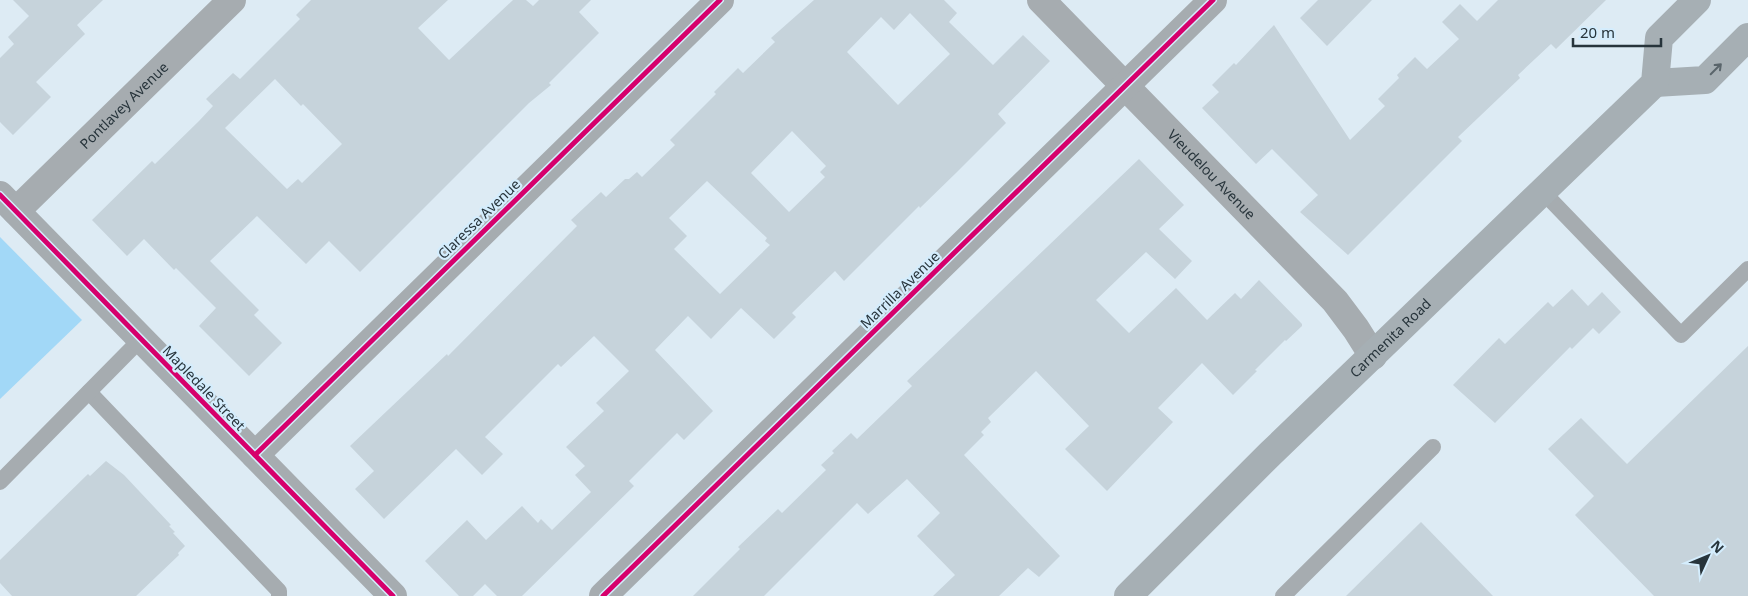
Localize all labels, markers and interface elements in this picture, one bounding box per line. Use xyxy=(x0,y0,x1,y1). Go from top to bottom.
scale bar xyxy=(1573,15,1660,47)
text: 20 m xyxy=(1580,22,1615,42)
street label: Pontlavey Avenue xyxy=(75,57,172,153)
one-way arrow xyxy=(1710,63,1722,75)
street label: Vieudelou Avenue xyxy=(1164,125,1260,223)
street label: Claressa Avenue xyxy=(433,174,524,263)
street label: Marrilla Avenue xyxy=(856,247,944,332)
street label: Carmenita Road xyxy=(1345,294,1435,381)
street label: Mapledale Street xyxy=(159,341,250,434)
north arrow xyxy=(1683,531,1733,581)
text: N xyxy=(1707,536,1729,557)

